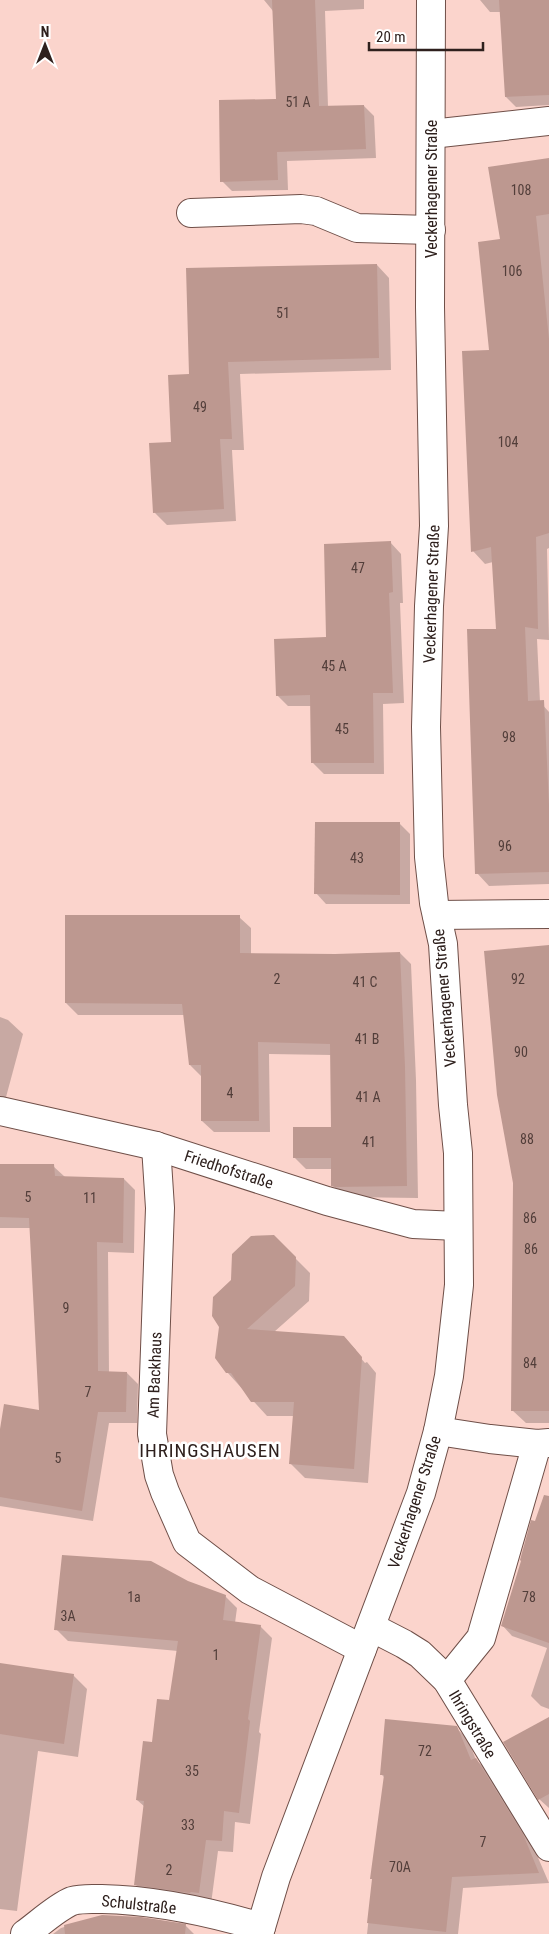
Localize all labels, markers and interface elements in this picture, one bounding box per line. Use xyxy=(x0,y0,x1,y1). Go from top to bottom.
north arrow xyxy=(20,20,70,70)
scale bar xyxy=(369,20,483,52)
text: N xyxy=(41,24,49,40)
text: 20 m xyxy=(376,28,406,46)
house number: 51 A xyxy=(285,94,311,110)
street label: Veckerhagener Straße xyxy=(422,120,441,258)
house number: 108 xyxy=(511,182,531,198)
house number: 106 xyxy=(502,263,522,279)
house number: 51 xyxy=(276,305,290,321)
house number: 49 xyxy=(193,399,207,415)
house number: 104 xyxy=(498,434,518,450)
street label: Veckerhagener Straße xyxy=(420,524,443,664)
house number: 47 xyxy=(351,560,365,576)
house number: 45 A xyxy=(321,658,347,674)
house number: 45 xyxy=(335,721,349,737)
house number: 98 xyxy=(502,729,516,745)
house number: 96 xyxy=(498,838,512,854)
house number: 43 xyxy=(350,850,364,866)
street label: Veckerhagener Straße xyxy=(429,928,460,1068)
house number: 2 xyxy=(274,971,281,987)
house number: 92 xyxy=(511,971,525,987)
house number: 41 C xyxy=(353,974,378,990)
house number: 41 B xyxy=(355,1031,379,1047)
house number: 90 xyxy=(514,1044,528,1060)
house number: 4 xyxy=(227,1085,234,1101)
house number: 41 A xyxy=(355,1089,381,1105)
house number: 88 xyxy=(520,1131,534,1147)
house number: 41 xyxy=(362,1134,376,1150)
street label: Friedhofstraße xyxy=(182,1146,276,1193)
house number: 5 xyxy=(25,1189,32,1205)
house number: 11 xyxy=(83,1190,97,1206)
house number: 86 xyxy=(523,1210,537,1226)
house number: 86 xyxy=(524,1241,538,1257)
house number: 9 xyxy=(63,1300,69,1316)
street label: Am Backhaus xyxy=(143,1332,166,1419)
house number: 84 xyxy=(523,1355,537,1371)
house number: 7 xyxy=(85,1384,92,1400)
street label: Veckerhagener Straße xyxy=(384,1433,445,1571)
district label: IHRINGSHAUSEN xyxy=(139,1439,281,1462)
house number: 5 xyxy=(55,1450,62,1466)
house number: 1a xyxy=(127,1589,141,1605)
house number: 78 xyxy=(522,1589,536,1605)
house number: 3A xyxy=(61,1608,75,1624)
house number: 1 xyxy=(213,1647,219,1663)
street label: Ihringstraße xyxy=(445,1687,500,1762)
house number: 72 xyxy=(418,1743,432,1759)
house number: 35 xyxy=(185,1763,199,1779)
house number: 33 xyxy=(181,1817,195,1833)
house number: 7 xyxy=(480,1834,487,1850)
house number: 70A xyxy=(389,1859,411,1875)
house number: 2 xyxy=(166,1862,173,1878)
street label: Schulstraße xyxy=(101,1891,177,1918)

